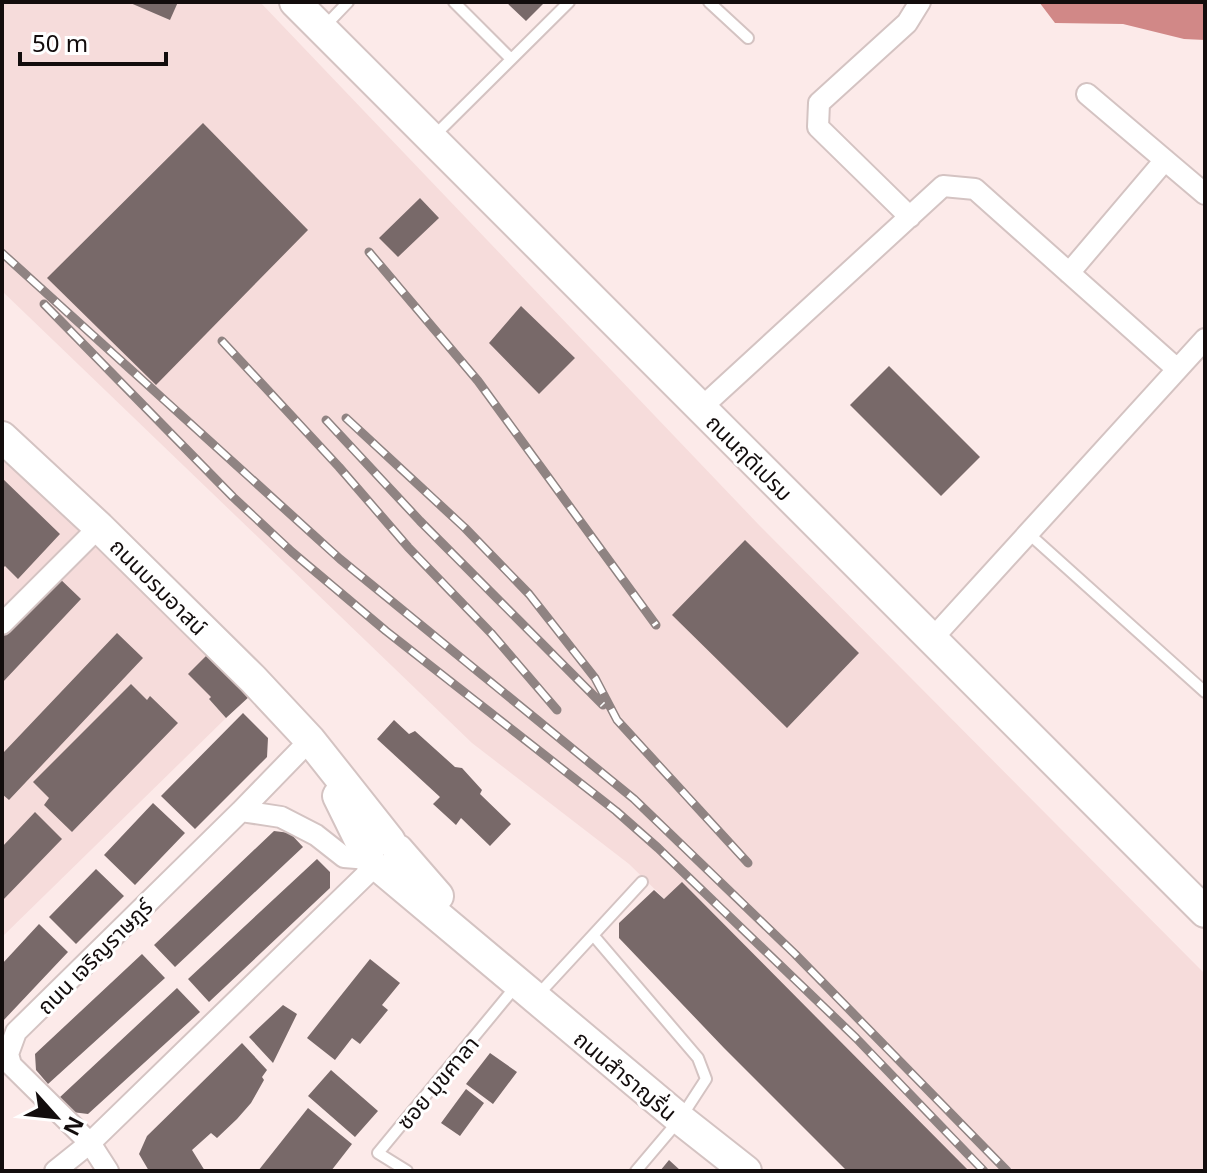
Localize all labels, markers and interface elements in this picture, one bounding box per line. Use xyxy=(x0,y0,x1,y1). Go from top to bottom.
scale bar xyxy=(20,16,166,66)
text: 50 m xyxy=(32,26,88,59)
street label: ถนนฤดีเปรม xyxy=(700,407,800,507)
street label: ถนนบรมอาสน์ xyxy=(104,531,214,641)
street label: ถนน เจริญราษฎร์ xyxy=(30,891,159,1020)
street label: ถนนสำราญรื่น xyxy=(568,1023,684,1127)
street label: ซอย มุขศาลา xyxy=(389,1029,485,1135)
north arrow xyxy=(16,1077,96,1157)
text: N xyxy=(57,1112,92,1141)

